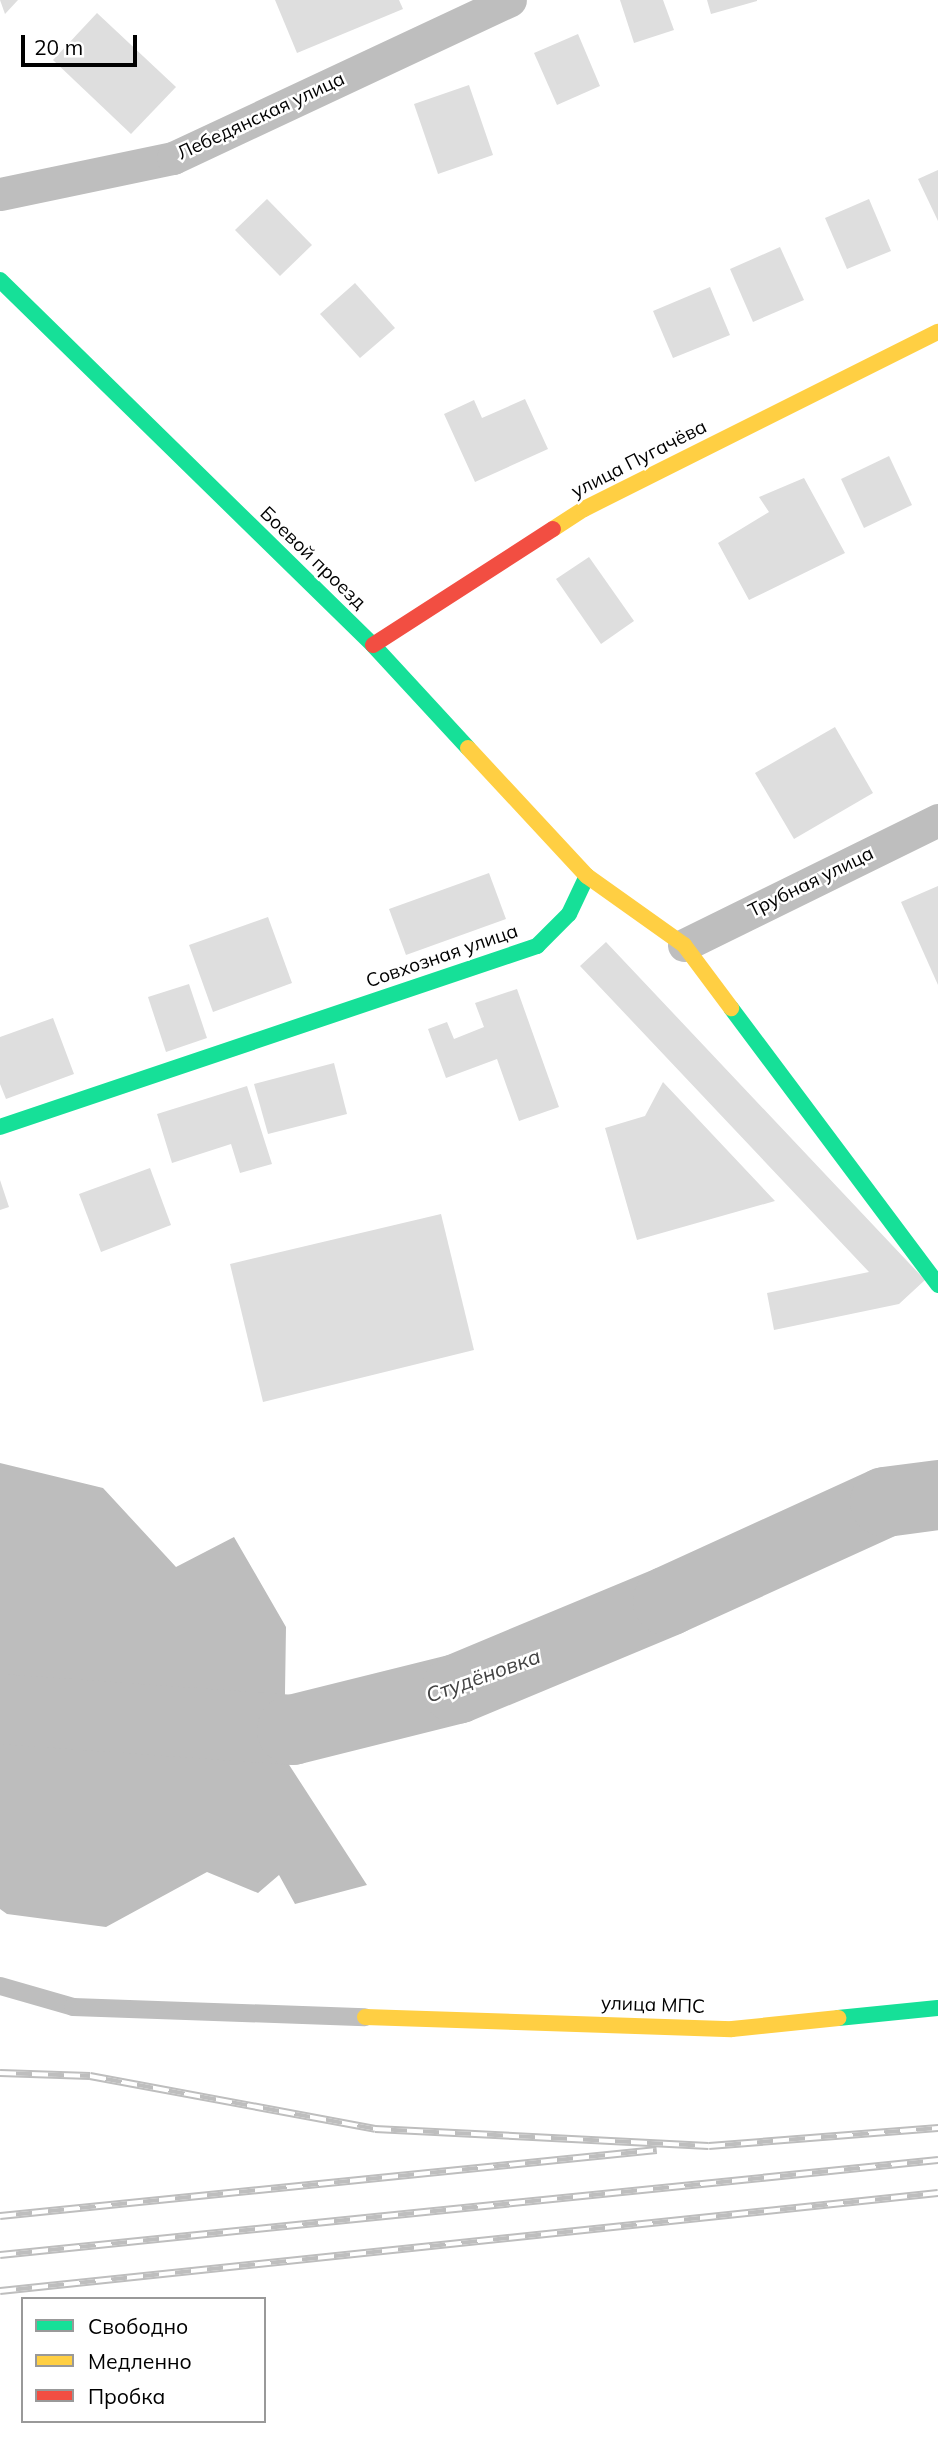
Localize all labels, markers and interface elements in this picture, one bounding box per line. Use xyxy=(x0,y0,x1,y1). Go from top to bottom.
scale bar xyxy=(24,21,140,65)
text: 20 m xyxy=(34,34,83,60)
street label: Лебедянская улица xyxy=(174,67,348,165)
street label: улица Пугачёва xyxy=(568,415,710,503)
street label: Боевой проезд xyxy=(255,502,371,614)
street label: Трубная улица xyxy=(745,842,877,922)
street label: Совхозная улица xyxy=(363,919,521,993)
water label: Студёновка xyxy=(422,1643,544,1707)
street label: улица МПС xyxy=(601,1992,705,2018)
legend xyxy=(21,2297,266,2423)
text: Свободно xyxy=(88,2313,188,2339)
text: Медленно xyxy=(88,2348,192,2374)
text: Пробка xyxy=(88,2383,165,2409)

